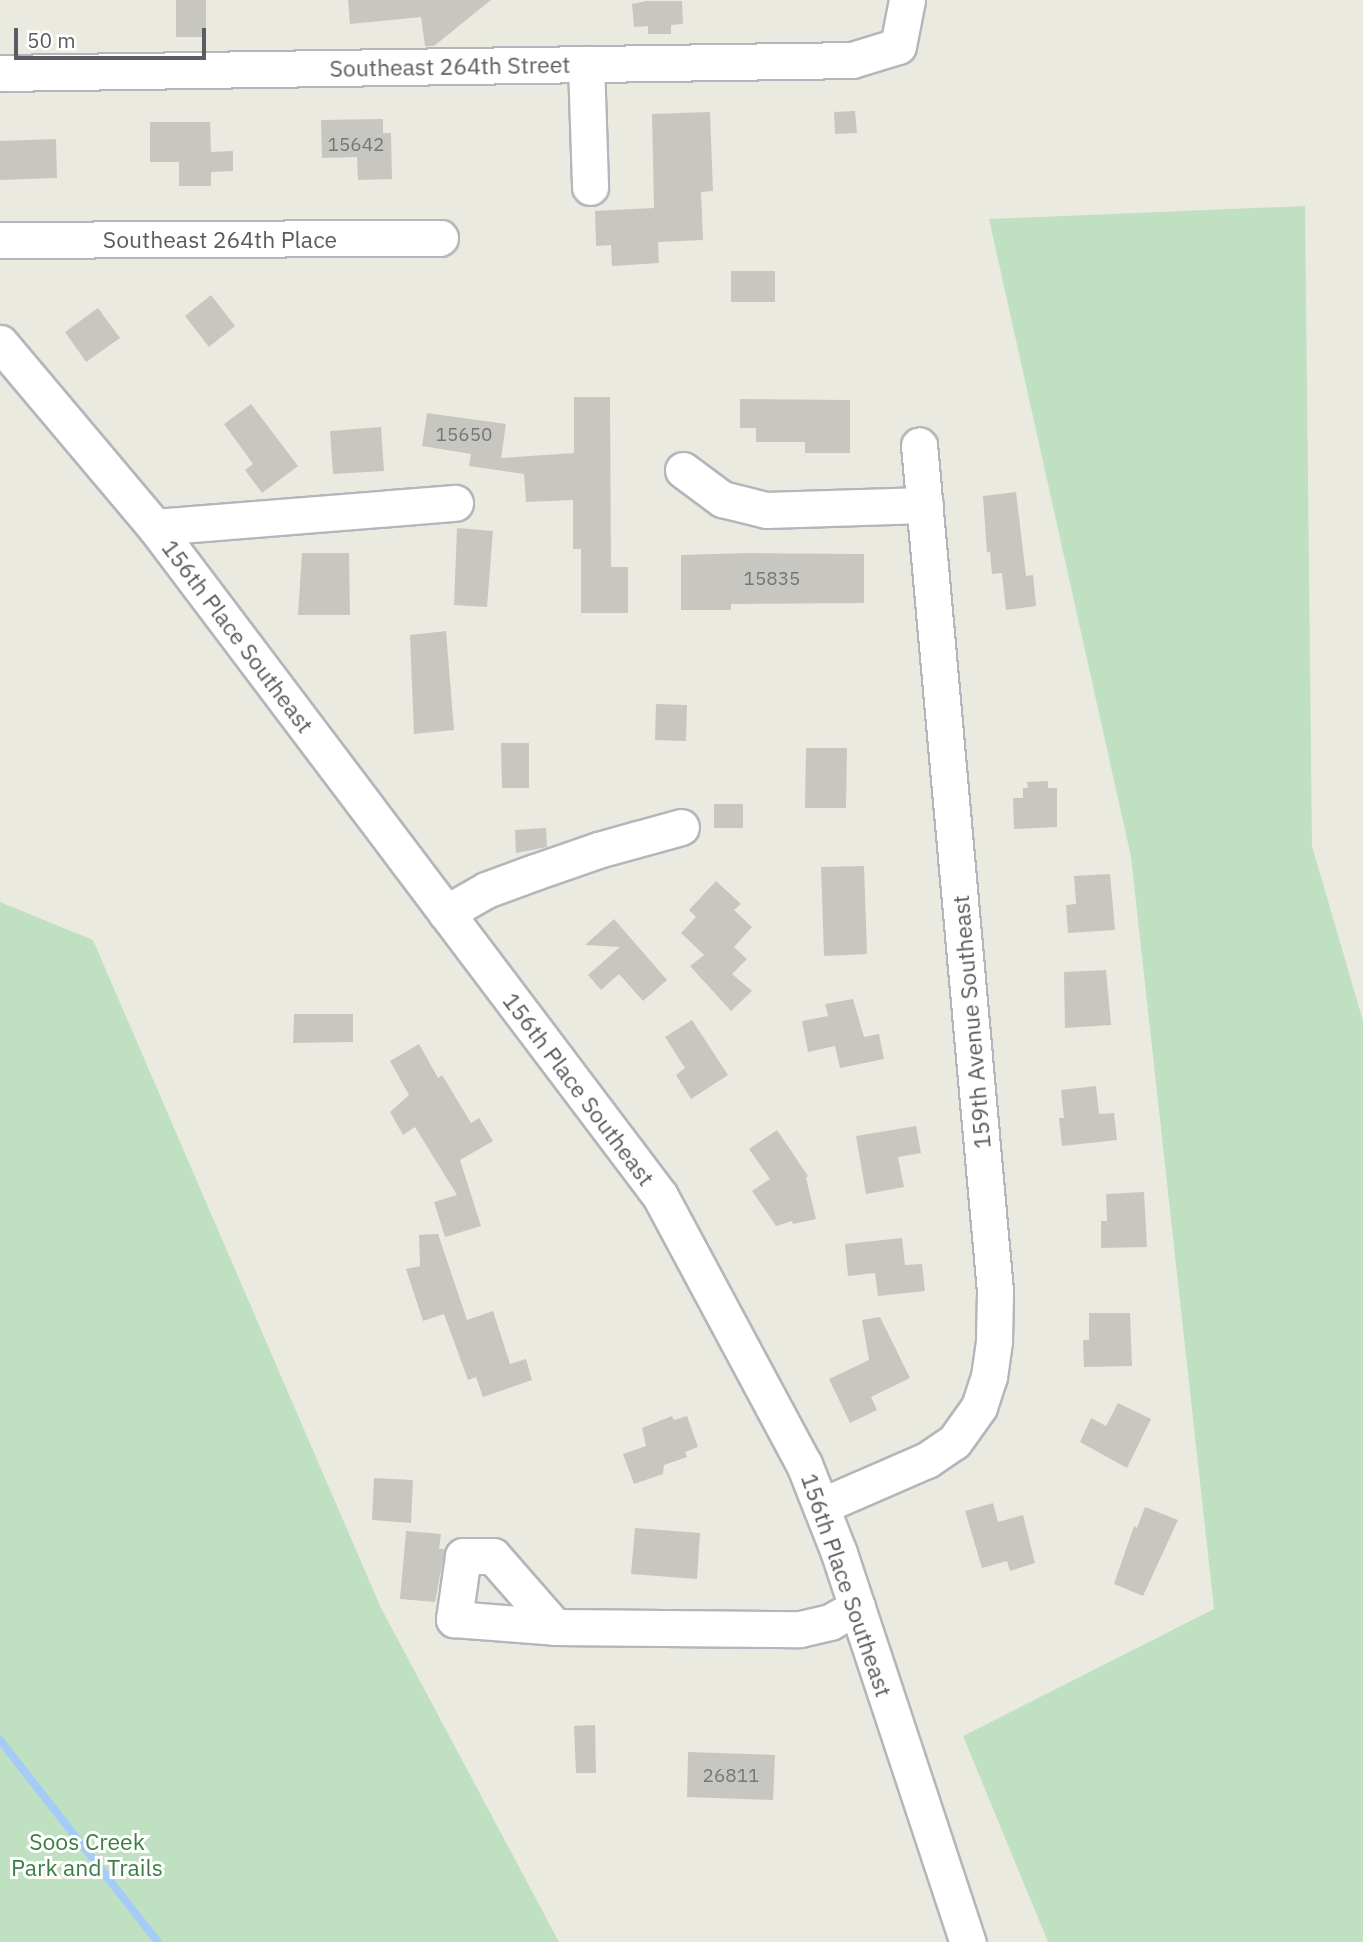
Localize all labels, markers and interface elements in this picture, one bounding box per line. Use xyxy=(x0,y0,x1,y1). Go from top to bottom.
scale bar xyxy=(18,14,210,58)
text: 50 m xyxy=(27,26,76,54)
street label: Southeast 264th Street xyxy=(329,50,571,82)
house number: 15642 xyxy=(328,134,384,156)
street label: Southeast 264th Place xyxy=(103,225,337,253)
house number: 15650 xyxy=(436,424,492,446)
street label: 156th Place Southeast xyxy=(156,534,320,738)
house number: 15835 xyxy=(744,568,800,590)
street label: 159th Avenue Southeast xyxy=(946,894,996,1150)
street label: 156th Place Southeast xyxy=(497,987,661,1191)
street label: 156th Place Southeast xyxy=(796,1470,898,1700)
house number: 26811 xyxy=(703,1765,759,1787)
park label: Soos Creek Park and Trails xyxy=(11,1827,163,1881)

